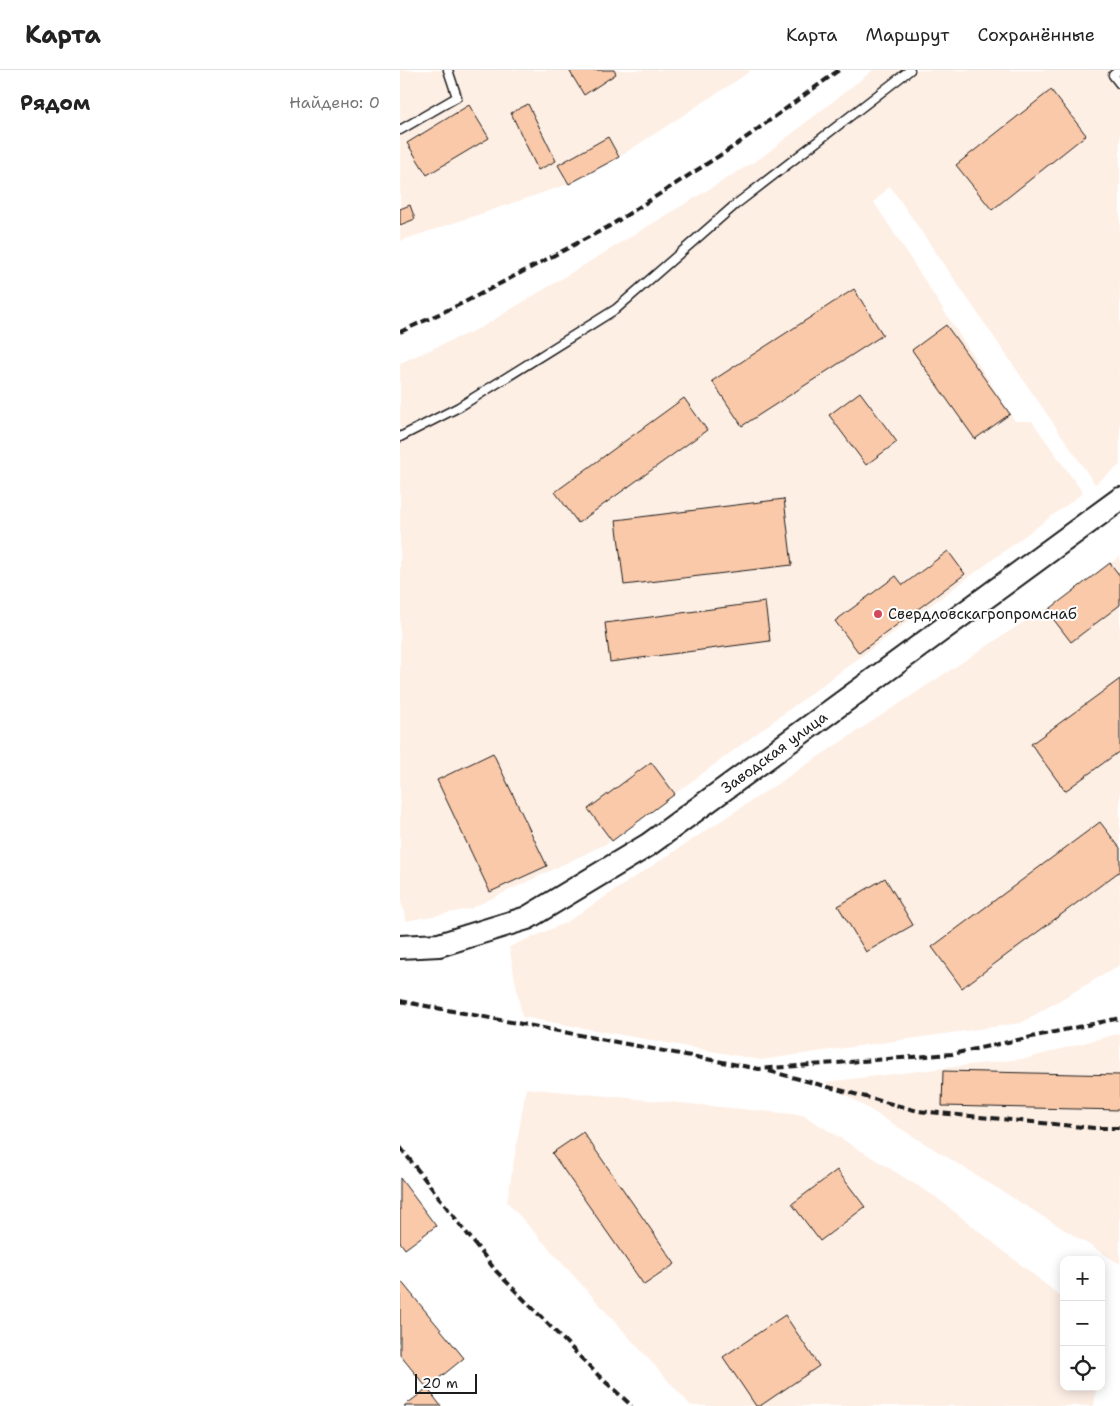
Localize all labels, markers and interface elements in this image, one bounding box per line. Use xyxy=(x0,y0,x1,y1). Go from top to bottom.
text: Карта xyxy=(25,19,101,51)
text: Карта xyxy=(786,23,837,47)
text: Маршрут xyxy=(865,23,949,47)
text: Сохранённые xyxy=(977,23,1095,47)
text: Рядом xyxy=(20,89,90,117)
text: Найдено: 0 xyxy=(289,92,380,113)
place label: Свердловскагропромснаб xyxy=(888,604,1077,624)
marker: Свердловскагропромснаб xyxy=(872,608,884,620)
street label: Заводская улица xyxy=(717,706,832,798)
map controls xyxy=(1060,1256,1105,1391)
button: + xyxy=(1060,1256,1105,1301)
button: − xyxy=(1060,1301,1105,1346)
button: locate xyxy=(1060,1346,1105,1391)
scale bar xyxy=(415,1371,478,1394)
text: 20 m xyxy=(422,1374,458,1392)

